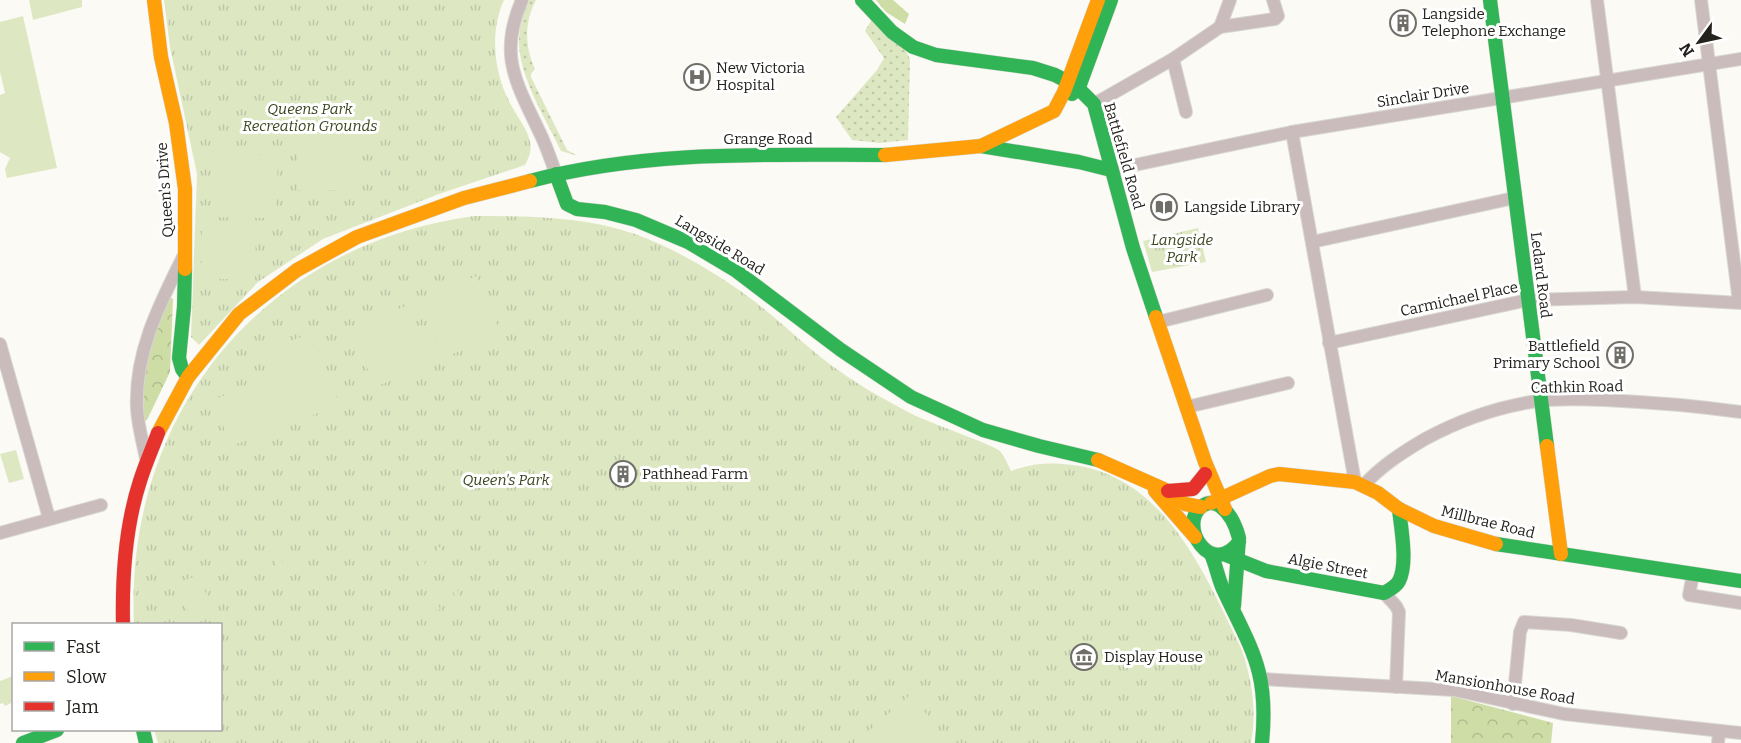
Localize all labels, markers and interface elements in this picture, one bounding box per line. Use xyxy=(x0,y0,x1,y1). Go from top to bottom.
place label: Langside Telephone Exchange xyxy=(1422,5,1566,40)
building icon: Langside Telephone Exchange xyxy=(1388,8,1418,38)
north arrow xyxy=(1669,12,1729,72)
text: N xyxy=(1676,40,1698,60)
place label: New Victoria Hospital xyxy=(716,59,805,94)
hospital icon: New Victoria Hospital xyxy=(682,62,712,92)
street label: Sinclair Drive xyxy=(1376,79,1470,111)
park label: Queens Park Recreation Grounds xyxy=(243,100,377,135)
street label: Battlefield Road xyxy=(1100,100,1148,212)
street label: Grange Road xyxy=(723,130,813,148)
street label: Queen's Drive xyxy=(153,142,177,238)
library icon: Langside Library xyxy=(1149,192,1179,222)
place label: Langside Library xyxy=(1184,198,1300,216)
street label: Langside Road xyxy=(672,211,768,279)
park label: Langside Park xyxy=(1151,231,1213,266)
street label: Ledard Road xyxy=(1527,231,1555,319)
street label: Carmichael Place xyxy=(1398,278,1520,320)
place label: Battlefield Primary School xyxy=(1493,337,1600,372)
building icon: Battlefield Primary School xyxy=(1605,340,1635,370)
street label: Cathkin Road xyxy=(1531,377,1624,397)
building icon: Pathhead Farm xyxy=(608,459,638,489)
place label: Pathhead Farm xyxy=(642,465,749,483)
park label: Queen's Park xyxy=(462,471,550,489)
street label: Millbrae Road xyxy=(1439,502,1537,542)
street label: Algie Street xyxy=(1287,549,1370,583)
legend xyxy=(12,623,222,731)
text: Fast xyxy=(66,636,101,658)
museum icon: Display House xyxy=(1069,642,1099,672)
place label: Display House xyxy=(1104,648,1203,666)
text: Slow xyxy=(66,666,107,688)
street label: Mansionhouse Road xyxy=(1434,666,1576,708)
text: Jam xyxy=(65,696,99,718)

